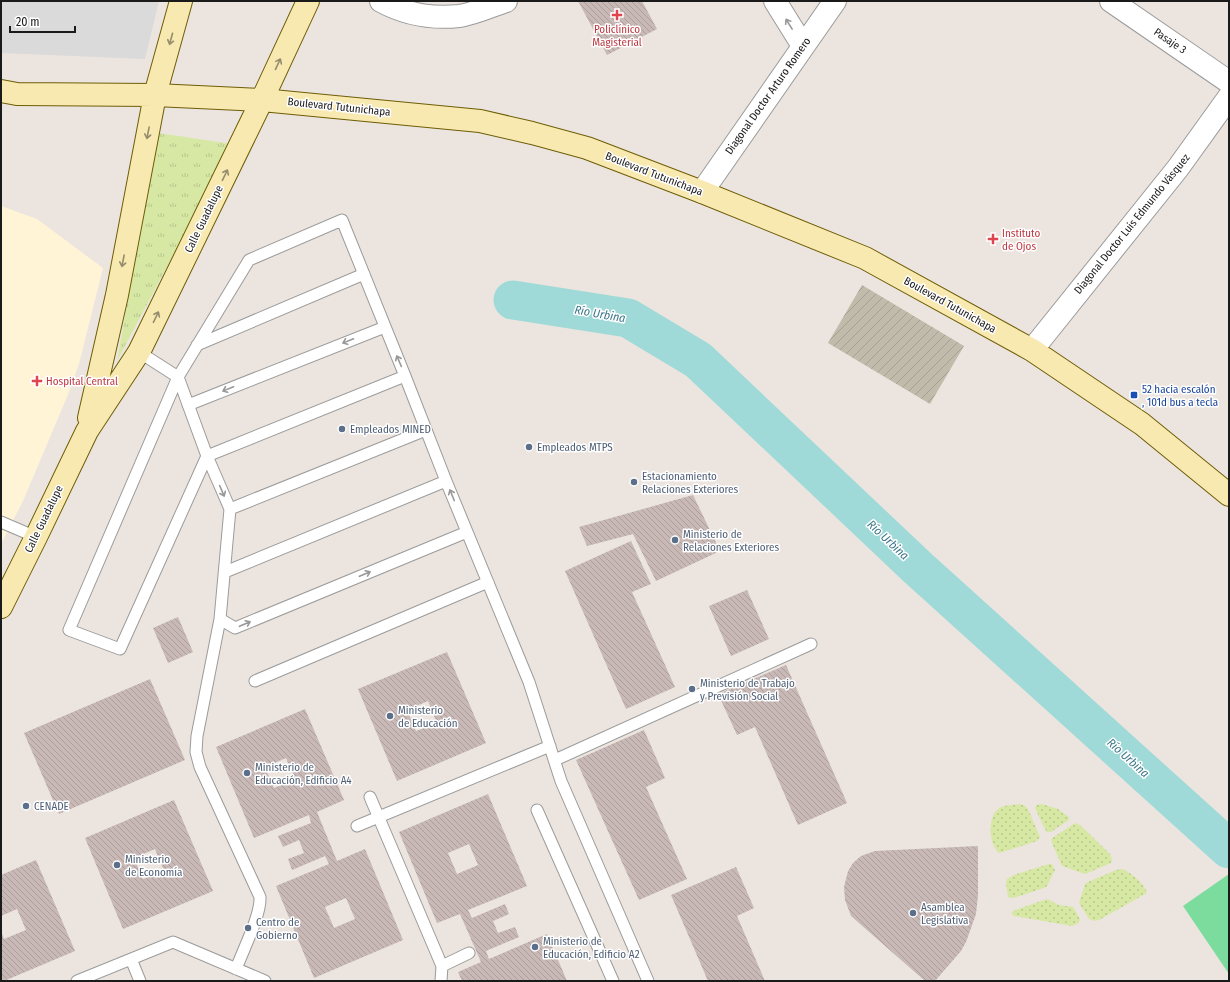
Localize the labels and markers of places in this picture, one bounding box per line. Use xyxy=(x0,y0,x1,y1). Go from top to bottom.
marker: Policlínico Magisterial xyxy=(611,9,623,21)
place label: Policlínico Magisterial xyxy=(592,23,642,49)
place label: Instituto de Ojos xyxy=(1002,227,1041,253)
marker: Instituto de Ojos xyxy=(987,233,999,245)
marker: Hospital Central xyxy=(31,375,43,387)
place label: Hospital Central xyxy=(46,375,118,388)
place label: 52 hacia escalón , 101d bus a tecla xyxy=(1142,383,1218,409)
marker: 52 hacia escalón , 101d bus a tecla xyxy=(1129,390,1139,400)
place label: Empleados MINED xyxy=(350,423,431,436)
marker: Empleados MINED xyxy=(337,424,347,434)
place label: Empleados MTPS xyxy=(537,441,613,454)
marker: Empleados MTPS xyxy=(524,442,534,452)
place label: Estacionamiento Relaciones Exteriores xyxy=(642,470,738,496)
marker: Estacionamiento Relaciones Exteriores xyxy=(629,477,639,487)
place label: Ministerio de Relaciones Exteriores xyxy=(683,528,779,554)
marker: Ministerio de Relaciones Exteriores xyxy=(670,535,680,545)
place label: Ministerio de Trabajo y Previsión Social xyxy=(700,677,795,703)
marker: Ministerio de Trabajo y Previsión Social xyxy=(687,684,697,694)
place label: Ministerio de Educación xyxy=(398,704,458,730)
marker: Ministerio de Educación xyxy=(385,711,395,721)
place label: Ministerio de Educación, Edificio A4 xyxy=(255,761,352,787)
marker: Ministerio de Educación, Edificio A4 xyxy=(242,768,252,778)
place label: CENADE xyxy=(34,800,69,813)
marker: CENADE xyxy=(21,801,31,811)
place label: Ministerio de Economía xyxy=(125,853,182,879)
marker: Ministerio de Economía xyxy=(112,860,122,870)
place label: Asamblea Legislativa xyxy=(921,901,968,927)
marker: Asamblea Legislativa xyxy=(908,908,918,918)
place label: Centro de Gobierno xyxy=(256,916,299,942)
marker: Centro de Gobierno xyxy=(243,923,253,933)
place label: Ministerio de Educación, Edificio A2 xyxy=(543,935,640,961)
marker: Ministerio de Educación, Edificio A2 xyxy=(530,942,540,952)

